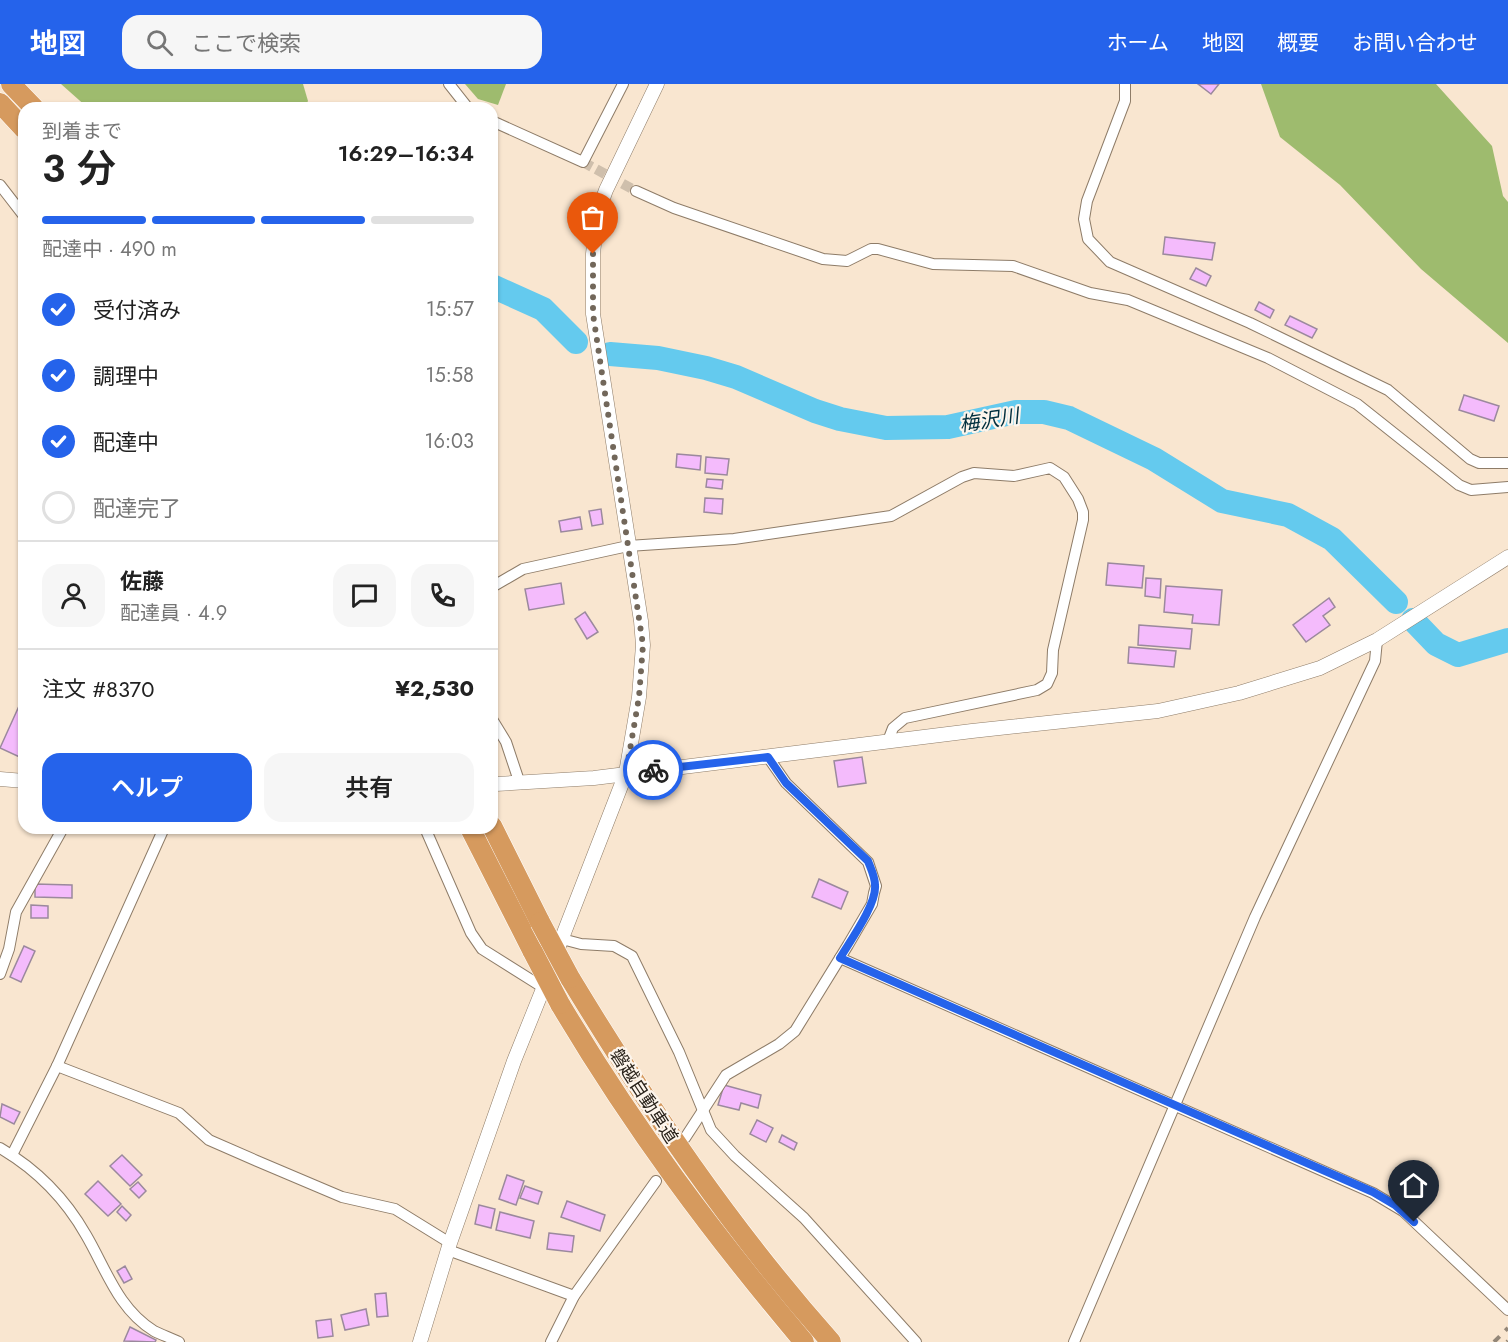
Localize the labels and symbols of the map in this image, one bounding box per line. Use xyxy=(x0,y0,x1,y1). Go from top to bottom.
pin xyxy=(567,192,618,254)
water label: 梅沢川 xyxy=(957,401,1023,440)
courier xyxy=(623,740,683,800)
street label: 磐越自動車道 xyxy=(604,1044,684,1148)
pin xyxy=(1388,1160,1439,1222)

